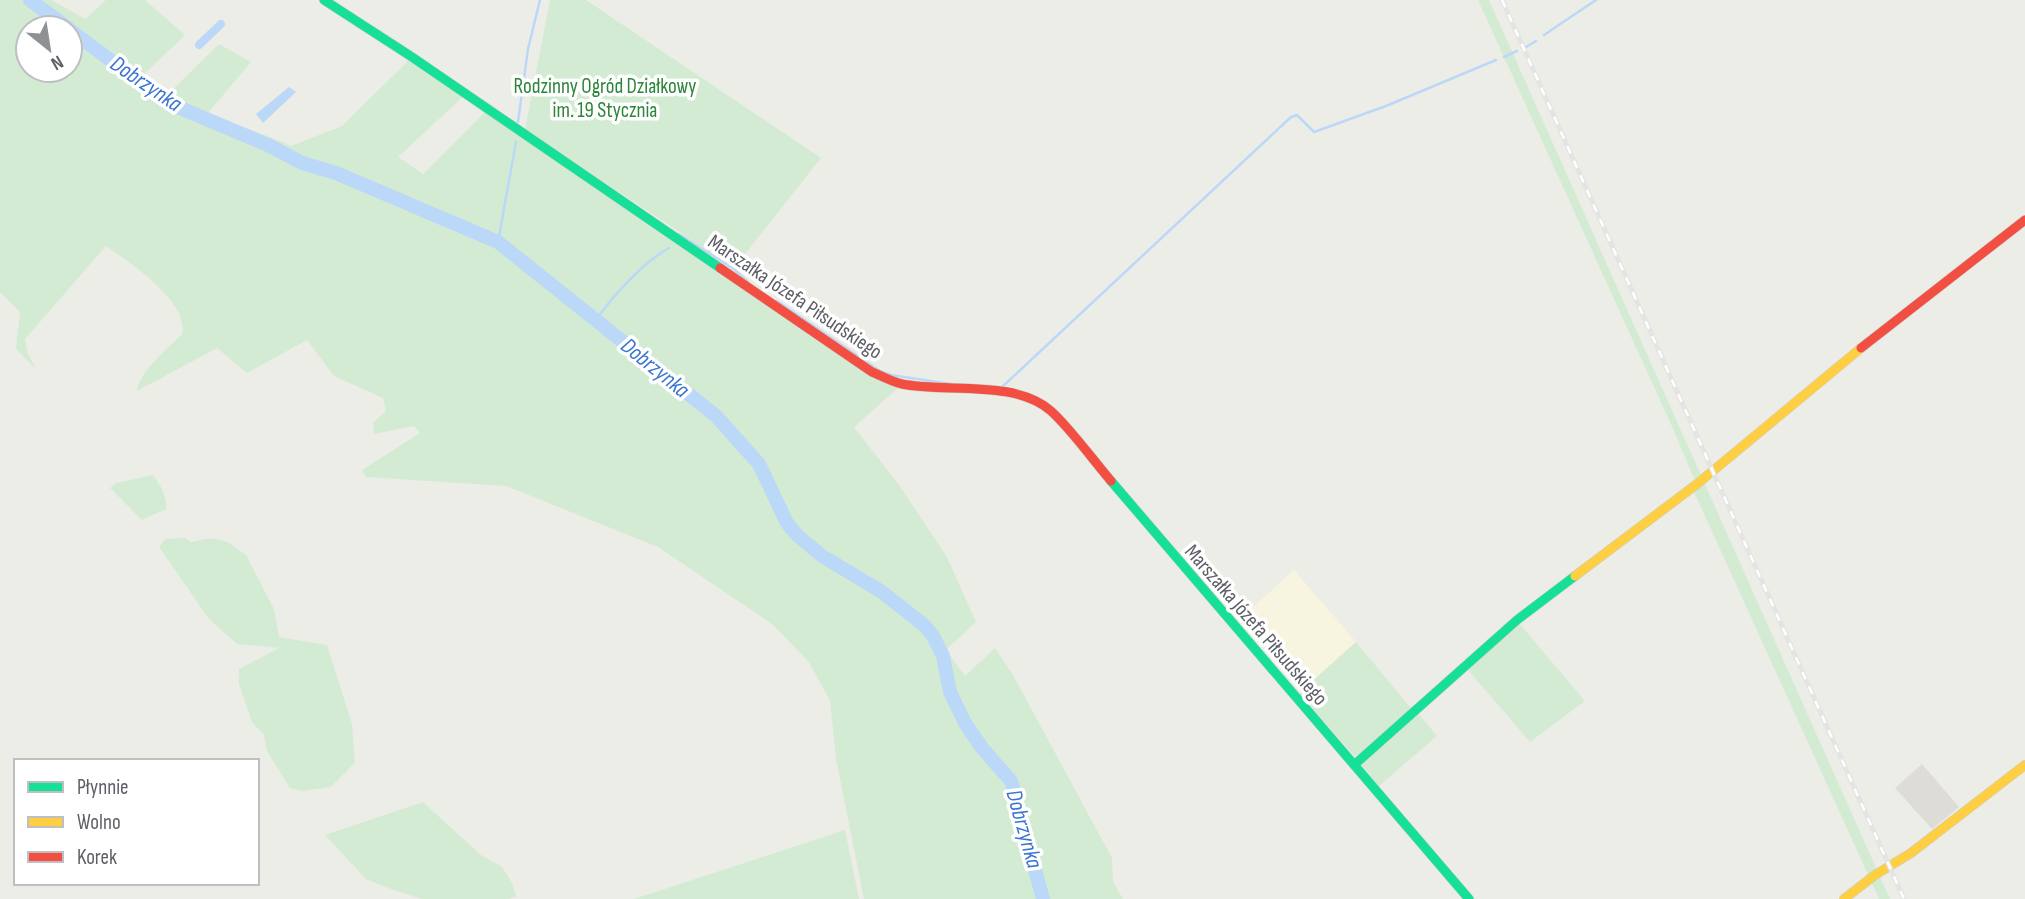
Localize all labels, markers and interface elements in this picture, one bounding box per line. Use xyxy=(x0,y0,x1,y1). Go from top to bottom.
north arrow xyxy=(14,14,84,84)
text: N xyxy=(47,50,67,75)
water label: Dobrzynka xyxy=(105,50,188,118)
park label: Rodzinny Ogród Działkowy im. 19 Stycznia xyxy=(514,74,696,123)
street label: Marszałka Józefa Piłsudskiego xyxy=(703,229,887,365)
water label: Dobrzynka xyxy=(615,332,696,405)
street label: Marszałka Józefa Piłsudskiego xyxy=(1179,539,1333,711)
legend xyxy=(14,759,259,885)
text: Płynnie xyxy=(77,775,129,800)
water label: Dobrzynka xyxy=(999,787,1049,872)
text: Wolno xyxy=(77,810,121,835)
text: Korek xyxy=(77,845,117,870)

